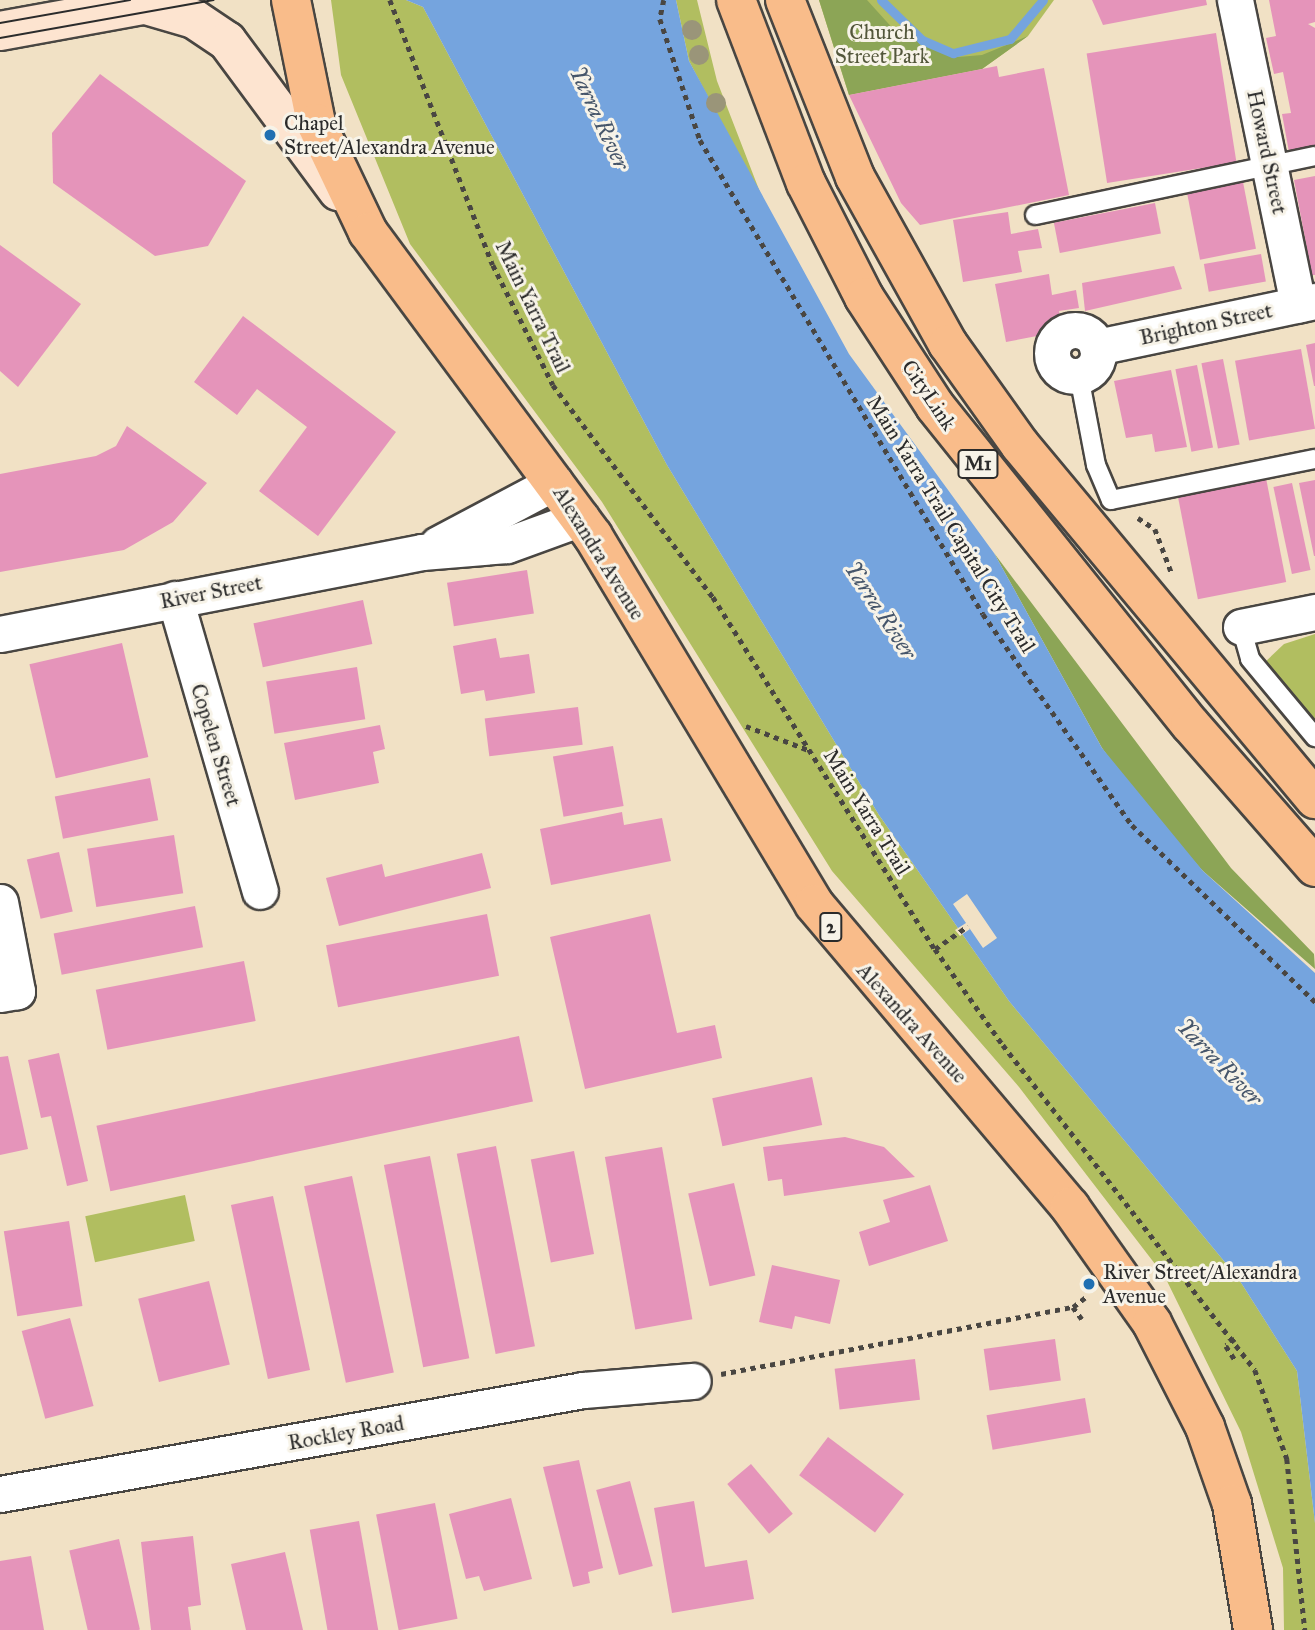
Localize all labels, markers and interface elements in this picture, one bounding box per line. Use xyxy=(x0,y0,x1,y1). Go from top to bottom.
park label: Church Street Park xyxy=(835,19,929,69)
water label: Yarra River xyxy=(564,62,636,174)
street label: Howard Street xyxy=(1242,88,1292,216)
place label: Chapel Street/Alexandra Avenue xyxy=(284,110,495,160)
marker: Chapel Street/Alexandra Avenue xyxy=(262,127,278,143)
street label: Main Yarra Trail xyxy=(490,237,576,377)
street label: Brighton Street xyxy=(1137,298,1275,350)
street label: CityLink xyxy=(896,355,962,435)
street label: Main Yarra Trail Capital City Trail xyxy=(861,391,1041,657)
road number: M1 xyxy=(957,449,999,480)
street label: Alexandra Avenue xyxy=(548,482,650,624)
water label: Yarra River xyxy=(839,556,923,664)
street label: River Street xyxy=(158,570,264,614)
street label: Copelen Street xyxy=(185,681,247,809)
street label: Main Yarra Trail xyxy=(818,744,916,880)
road number: 2 xyxy=(819,911,843,942)
street label: Alexandra Avenue xyxy=(851,958,973,1088)
water label: Yarra River xyxy=(1172,1013,1268,1111)
place label: River Street/Alexandra Avenue xyxy=(1103,1259,1297,1309)
marker: River Street/Alexandra Avenue xyxy=(1081,1276,1097,1292)
street label: Rockley Road xyxy=(286,1410,406,1456)

